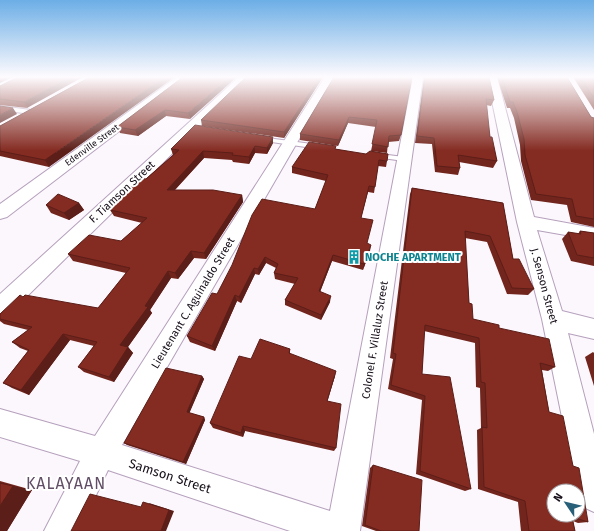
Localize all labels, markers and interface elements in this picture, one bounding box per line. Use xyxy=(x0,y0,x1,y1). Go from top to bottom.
street label: Edenville Street xyxy=(63,122,121,168)
street label: F. Tiamson Street xyxy=(86,158,158,226)
street label: Lieutenant C. Aguinaldo Street xyxy=(149,235,237,371)
street label: J. Senson Street xyxy=(528,247,560,325)
building icon: NOCHE APARTMENT xyxy=(346,249,362,265)
place label: NOCHE APARTMENT xyxy=(365,251,461,264)
street label: Colonel F. Villaluz Street xyxy=(359,280,391,400)
street label: Samson Street xyxy=(127,456,213,496)
district label: KALAYAAN xyxy=(26,474,106,493)
north arrow xyxy=(546,483,586,523)
text: N xyxy=(551,491,566,504)

